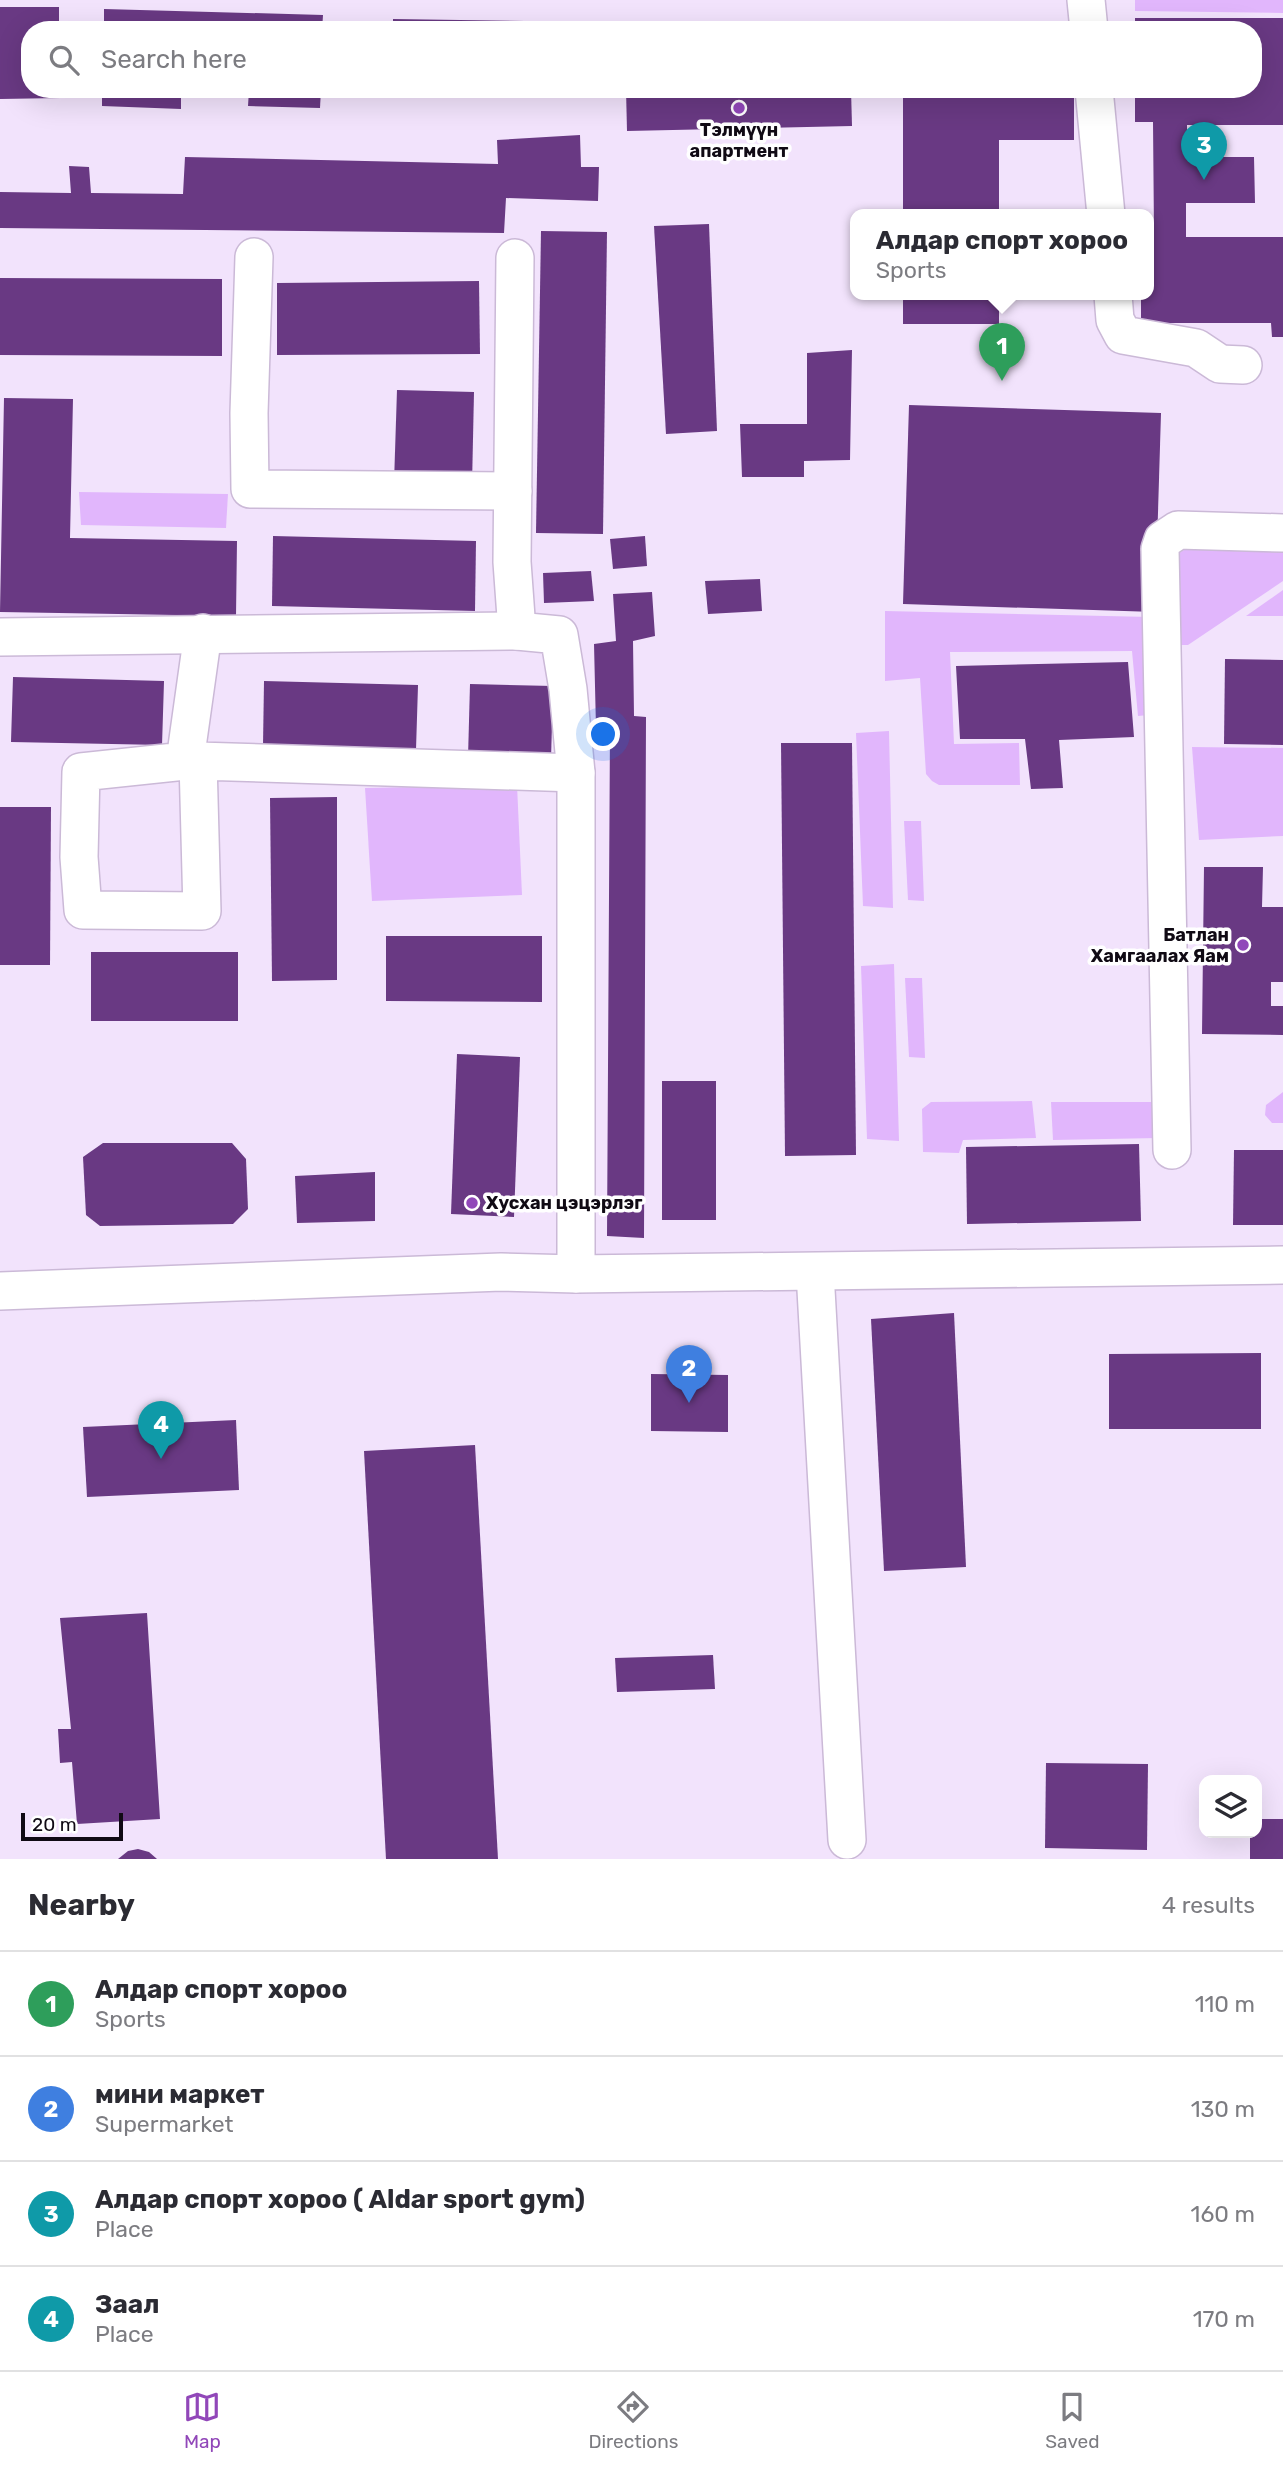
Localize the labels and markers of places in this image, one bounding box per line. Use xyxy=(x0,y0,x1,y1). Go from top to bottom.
marker: Тэлмүүн апартмент xyxy=(731,100,747,116)
place label: Тэлмүүн апартмент xyxy=(690,119,789,162)
pin: 3 xyxy=(1181,122,1227,180)
pin: 1 xyxy=(979,323,1025,381)
place label: Батлан Хамгаалах Яам xyxy=(1091,924,1229,967)
marker: Батлан Хамгаалах Яам xyxy=(1235,937,1251,953)
place label: Хусхан цэцэрлэг xyxy=(486,1192,642,1214)
marker: Хусхан цэцэрлэг xyxy=(464,1195,480,1211)
pin: 2 xyxy=(666,1345,712,1403)
pin: 4 xyxy=(138,1401,184,1459)

